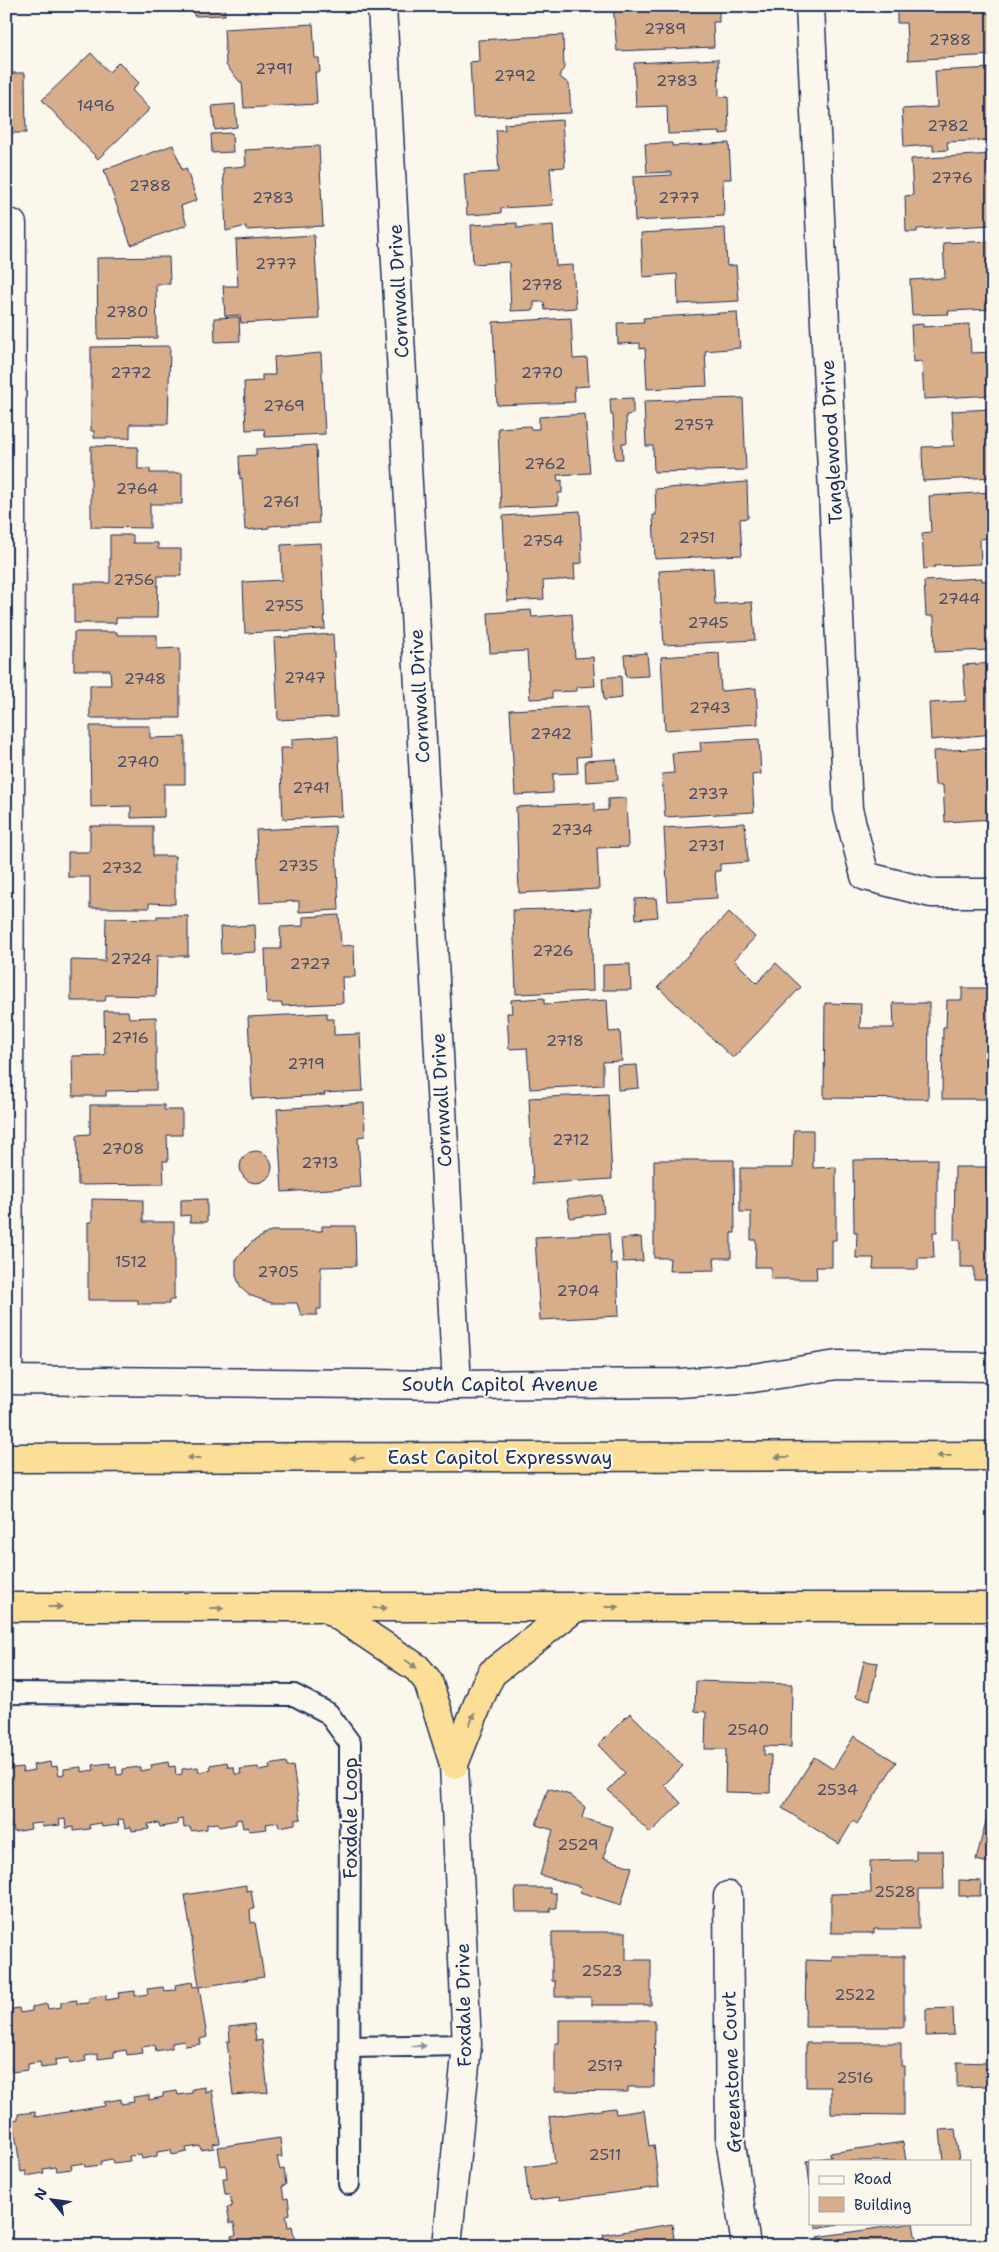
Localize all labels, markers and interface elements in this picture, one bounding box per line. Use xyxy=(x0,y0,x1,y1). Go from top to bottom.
house number: 2789 xyxy=(644,18,686,39)
house number: 2788 xyxy=(929,29,971,50)
house number: 2791 xyxy=(255,58,293,79)
house number: 2792 xyxy=(494,65,536,86)
house number: 2783 xyxy=(656,70,698,91)
house number: 1496 xyxy=(77,95,115,116)
house number: 2782 xyxy=(927,115,969,136)
house number: 2776 xyxy=(931,167,973,188)
house number: 2788 xyxy=(129,175,171,196)
house number: 2783 xyxy=(252,187,294,208)
house number: 2777 xyxy=(658,187,700,208)
street label: Cornwall Drive xyxy=(382,223,415,359)
house number: 2777 xyxy=(255,253,297,274)
house number: 2778 xyxy=(521,274,563,295)
house number: 2780 xyxy=(106,301,148,322)
street label: Tanglewood Drive xyxy=(815,359,848,525)
house number: 2772 xyxy=(110,362,152,383)
house number: 2770 xyxy=(521,362,563,383)
house number: 2769 xyxy=(263,395,305,416)
house number: 2757 xyxy=(674,414,714,435)
house number: 2762 xyxy=(524,453,566,474)
house number: 2764 xyxy=(116,478,158,499)
house number: 2761 xyxy=(262,491,300,512)
house number: 2751 xyxy=(679,527,715,548)
house number: 2754 xyxy=(522,530,564,551)
house number: 2756 xyxy=(113,569,155,590)
house number: 2744 xyxy=(938,588,980,609)
house number: 2755 xyxy=(264,595,304,616)
house number: 2745 xyxy=(687,612,729,633)
street label: Cornwall Drive xyxy=(403,628,436,764)
house number: 2747 xyxy=(284,667,326,688)
house number: 2748 xyxy=(124,668,166,689)
house number: 2743 xyxy=(689,697,731,718)
house number: 2742 xyxy=(530,723,572,744)
house number: 2740 xyxy=(117,751,159,772)
house number: 2741 xyxy=(292,777,330,798)
house number: 2737 xyxy=(687,783,729,804)
house number: 2734 xyxy=(551,819,593,840)
house number: 2731 xyxy=(687,835,725,856)
house number: 2735 xyxy=(278,855,318,876)
house number: 2732 xyxy=(101,857,143,878)
house number: 2726 xyxy=(532,940,574,961)
house number: 2724 xyxy=(110,948,152,969)
house number: 2727 xyxy=(289,953,331,974)
house number: 2716 xyxy=(111,1027,149,1048)
house number: 2718 xyxy=(546,1030,584,1051)
street label: Cornwall Drive xyxy=(425,1032,458,1168)
house number: 2719 xyxy=(287,1053,325,1074)
house number: 2712 xyxy=(552,1129,590,1150)
house number: 2708 xyxy=(101,1138,145,1159)
house number: 2713 xyxy=(301,1152,339,1173)
house number: 1512 xyxy=(115,1251,147,1272)
house number: 2705 xyxy=(257,1261,299,1282)
house number: 2704 xyxy=(557,1280,599,1301)
street label: South Capitol Avenue xyxy=(402,1372,598,1397)
street label: East Capitol Expressway xyxy=(388,1445,612,1470)
one-way arrow xyxy=(936,1452,952,1460)
one-way arrow xyxy=(773,1453,789,1461)
one-way arrow xyxy=(186,1454,202,1462)
one-way arrow xyxy=(348,1454,364,1462)
one-way arrow xyxy=(47,1603,63,1611)
one-way arrow xyxy=(605,1603,621,1611)
one-way arrow xyxy=(210,1604,226,1612)
one-way arrow xyxy=(372,1604,388,1612)
one-way arrow xyxy=(404,1659,418,1669)
one-way arrow xyxy=(468,1711,476,1726)
house number: 2540 xyxy=(727,1719,769,1740)
street label: Foxdale Loop xyxy=(338,1757,363,1879)
house number: 2534 xyxy=(816,1779,858,1800)
house number: 2529 xyxy=(557,1834,599,1855)
house number: 2528 xyxy=(874,1881,916,1902)
street label: Foxdale Drive xyxy=(450,1943,477,2067)
house number: 2523 xyxy=(581,1960,623,1981)
house number: 2522 xyxy=(834,1984,876,2005)
street label: Greenstone Court xyxy=(716,1990,747,2153)
one-way arrow xyxy=(411,2042,427,2050)
house number: 2517 xyxy=(586,2055,624,2076)
house number: 2516 xyxy=(836,2067,874,2088)
house number: 2511 xyxy=(589,2144,621,2165)
legend xyxy=(809,2160,972,2224)
text: Road xyxy=(854,2169,892,2189)
north arrow xyxy=(28,2174,78,2224)
text: N xyxy=(30,2184,51,2203)
text: Building xyxy=(854,2195,911,2215)

